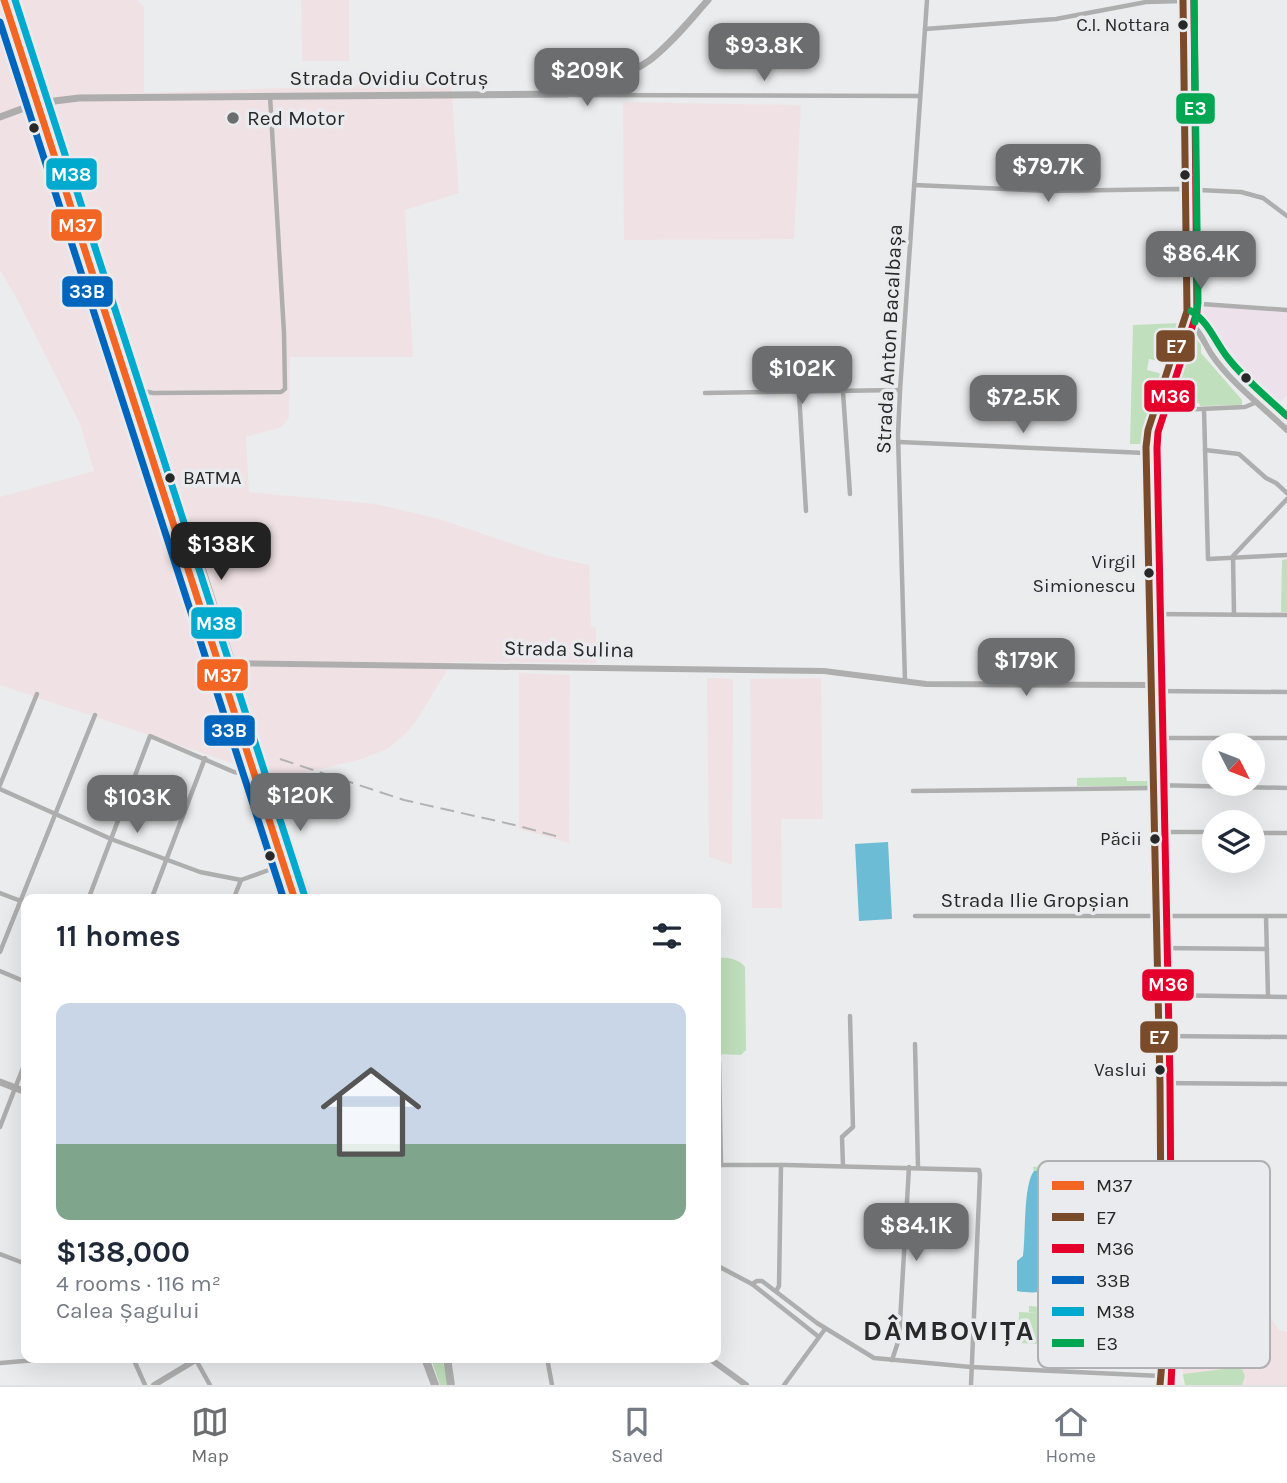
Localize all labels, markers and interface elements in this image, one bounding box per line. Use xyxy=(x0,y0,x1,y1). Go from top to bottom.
place label: C.I. Nottara xyxy=(1076,14,1170,36)
marker: C.I. Nottara xyxy=(1176,18,1190,32)
pin: $93.8K xyxy=(707,24,821,83)
text: $93.8K xyxy=(724,32,804,59)
pin: $209K xyxy=(538,48,636,108)
text: $209K xyxy=(550,57,624,84)
street label: Strada Ovidiu Cotruș xyxy=(289,66,489,90)
line badge: E3 xyxy=(1175,92,1216,125)
text: E3 xyxy=(1184,98,1206,120)
place label: Red Motor xyxy=(247,106,345,130)
marker: Red Motor xyxy=(225,110,241,126)
unlabelled marker xyxy=(27,121,41,135)
pin: $79.7K xyxy=(991,144,1105,204)
text: $79.7K xyxy=(1012,153,1084,180)
line badge: M38 xyxy=(45,157,98,191)
text: M38 xyxy=(51,164,91,186)
unlabelled marker xyxy=(1178,168,1192,182)
line badge: M37 xyxy=(50,208,103,242)
text: M37 xyxy=(58,215,96,237)
street label: Strada Anton Bacalbașa xyxy=(871,224,907,454)
pin: $86.4K xyxy=(1144,232,1258,291)
text: $86.4K xyxy=(1162,240,1240,267)
line badge: 33B xyxy=(61,275,114,308)
text: 33B xyxy=(69,281,105,303)
line badge: E7 xyxy=(1155,329,1196,363)
text: E7 xyxy=(1166,336,1187,358)
pin: $102K xyxy=(753,346,851,406)
text: $102K xyxy=(768,355,836,382)
unlabelled marker xyxy=(1239,371,1253,385)
pin: $72.5K xyxy=(966,376,1080,435)
line badge: M36 xyxy=(1143,379,1196,413)
text: $72.5K xyxy=(986,384,1060,411)
text: M36 xyxy=(1150,386,1190,408)
place label: BATMA xyxy=(183,467,242,489)
marker: BATMA xyxy=(163,471,177,485)
pin: $138K xyxy=(172,522,270,582)
text: $138K xyxy=(187,531,255,558)
place label: Virgil Simionescu xyxy=(1033,551,1136,597)
marker: Virgil Simionescu xyxy=(1142,566,1156,580)
line badge: M38 xyxy=(190,606,243,640)
text: M38 xyxy=(196,613,236,635)
street label: Strada Sulina xyxy=(504,636,634,662)
pin: $179K xyxy=(977,638,1075,698)
text: $179K xyxy=(994,647,1058,674)
line badge: M37 xyxy=(196,658,249,692)
text: M37 xyxy=(203,665,241,687)
line badge: 33B xyxy=(203,714,256,747)
text: 33B xyxy=(211,720,247,742)
north arrow xyxy=(1202,733,1265,796)
map controls xyxy=(1202,733,1265,873)
pin: $120K xyxy=(251,774,349,833)
pin: $103K xyxy=(88,776,186,835)
text: $120K xyxy=(266,782,334,809)
text: $103K xyxy=(103,784,171,811)
button: layers xyxy=(1202,810,1265,873)
place label: Păcii xyxy=(1100,828,1142,850)
marker: Păcii xyxy=(1148,832,1162,846)
unlabelled marker xyxy=(263,849,277,863)
street label: Strada Ilie Gropșian xyxy=(941,888,1129,912)
icon: filters xyxy=(648,917,686,955)
text: 11 homes xyxy=(56,918,181,954)
line badge: M36 xyxy=(1141,968,1195,1002)
text: M36 xyxy=(1148,974,1188,996)
line badge: E7 xyxy=(1139,1020,1179,1054)
text: E7 xyxy=(1149,1027,1170,1049)
icon: home xyxy=(308,1049,434,1175)
place label: Vaslui xyxy=(1094,1059,1147,1081)
marker: Vaslui xyxy=(1153,1063,1167,1077)
legend xyxy=(1038,1161,1270,1368)
text: M37 xyxy=(1096,1175,1132,1197)
pin: $84.1K xyxy=(859,1204,973,1263)
text: E7 xyxy=(1096,1207,1116,1229)
text: $84.1K xyxy=(880,1212,952,1239)
text: $138,000 xyxy=(56,1234,190,1270)
text: M36 xyxy=(1096,1238,1134,1260)
text: 4 rooms · 116 m² xyxy=(56,1270,221,1297)
text: 33B xyxy=(1096,1270,1130,1292)
text: Calea Șagului xyxy=(56,1297,200,1324)
text: M38 xyxy=(1096,1301,1135,1323)
district label: DÂMBOVIȚA xyxy=(863,1313,1035,1347)
text: E3 xyxy=(1096,1333,1118,1355)
tab: Map xyxy=(191,1403,229,1467)
tab: Saved xyxy=(611,1403,663,1467)
tab: Home xyxy=(1045,1403,1096,1467)

